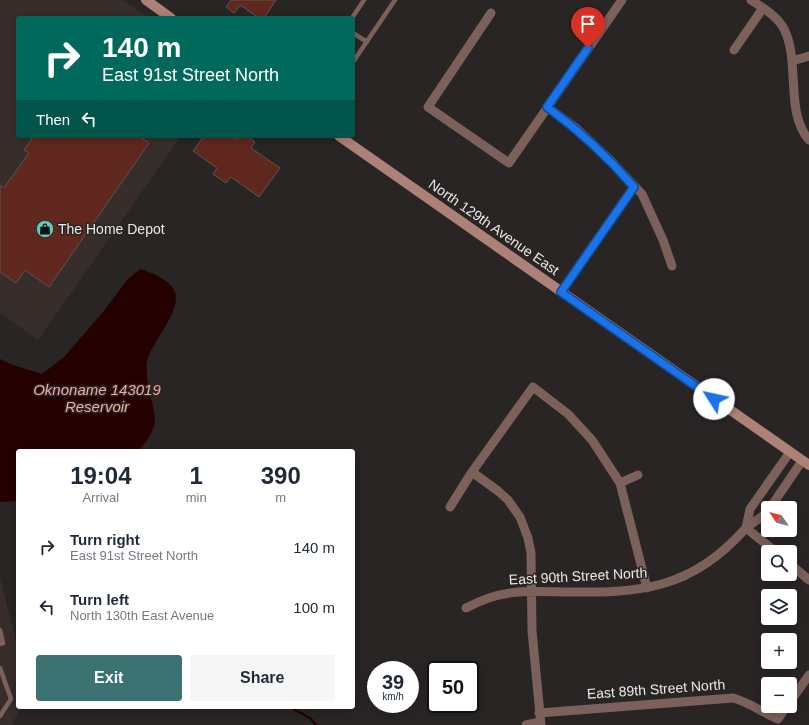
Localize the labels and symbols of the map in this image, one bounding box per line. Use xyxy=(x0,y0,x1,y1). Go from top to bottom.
pin xyxy=(571,7.0,605,48)
street label: North 129th Avenue East xyxy=(426,176,562,278)
shop icon: The Home Depot xyxy=(35,219,55,239)
place label: The Home Depot xyxy=(58,221,165,237)
position arrow xyxy=(693,378,735,420)
water label: Oknoname 143019 Reservoir xyxy=(33,381,161,415)
north arrow xyxy=(761,501,797,537)
street label: East 90th Street North xyxy=(508,564,648,588)
speed limit sign: 50 xyxy=(427,661,479,713)
street label: East 89th Street North xyxy=(586,676,726,702)

